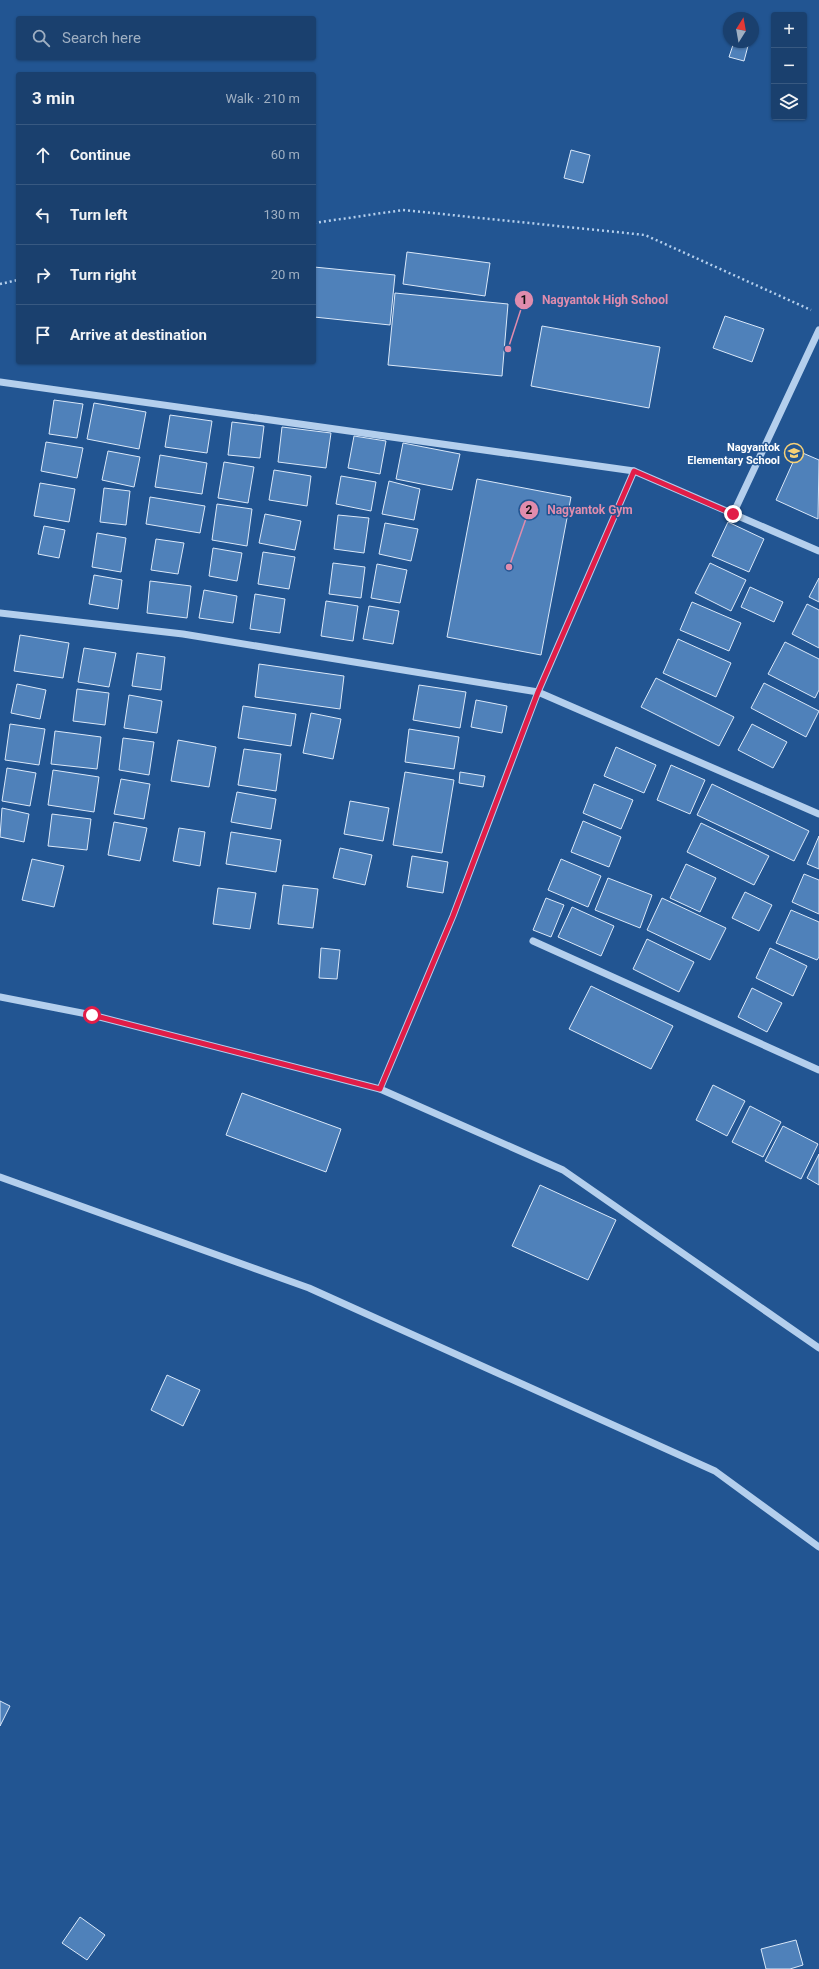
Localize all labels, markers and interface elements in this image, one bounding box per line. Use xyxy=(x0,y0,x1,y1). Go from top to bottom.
north arrow xyxy=(723,12,759,48)
map controls xyxy=(771,12,807,120)
button: + xyxy=(771,12,807,48)
search box xyxy=(16,16,316,60)
icon: search xyxy=(30,27,52,49)
text: Search here xyxy=(62,29,141,47)
button: − xyxy=(771,48,807,84)
button: layers xyxy=(771,84,807,120)
text: 3 min xyxy=(32,88,75,108)
text: Walk · 210 m xyxy=(225,91,300,106)
icon: ahead xyxy=(32,144,54,166)
text: Continue xyxy=(70,146,131,164)
text: 60 m xyxy=(271,147,300,162)
icon: left xyxy=(32,204,54,226)
text: Turn left xyxy=(70,206,127,224)
text: 130 m xyxy=(263,207,300,222)
icon: right xyxy=(32,264,54,286)
text: Turn right xyxy=(70,266,136,284)
text: 20 m xyxy=(271,267,300,282)
callout: Nagyantok High School xyxy=(514,288,676,312)
text: 1 xyxy=(521,293,527,307)
text: Nagyantok High School xyxy=(542,293,668,307)
icon: arrive xyxy=(32,324,54,346)
text: Arrive at destination xyxy=(70,326,207,344)
place label: Nagyantok Elementary School xyxy=(687,441,780,467)
school or university icon: Nagyantok Elementary School xyxy=(783,442,805,464)
callout: Nagyantok Gym xyxy=(519,498,641,522)
text: 2 xyxy=(526,503,533,517)
text: Nagyantok Gym xyxy=(547,503,633,517)
route end xyxy=(724,505,742,523)
route start xyxy=(83,1006,101,1024)

